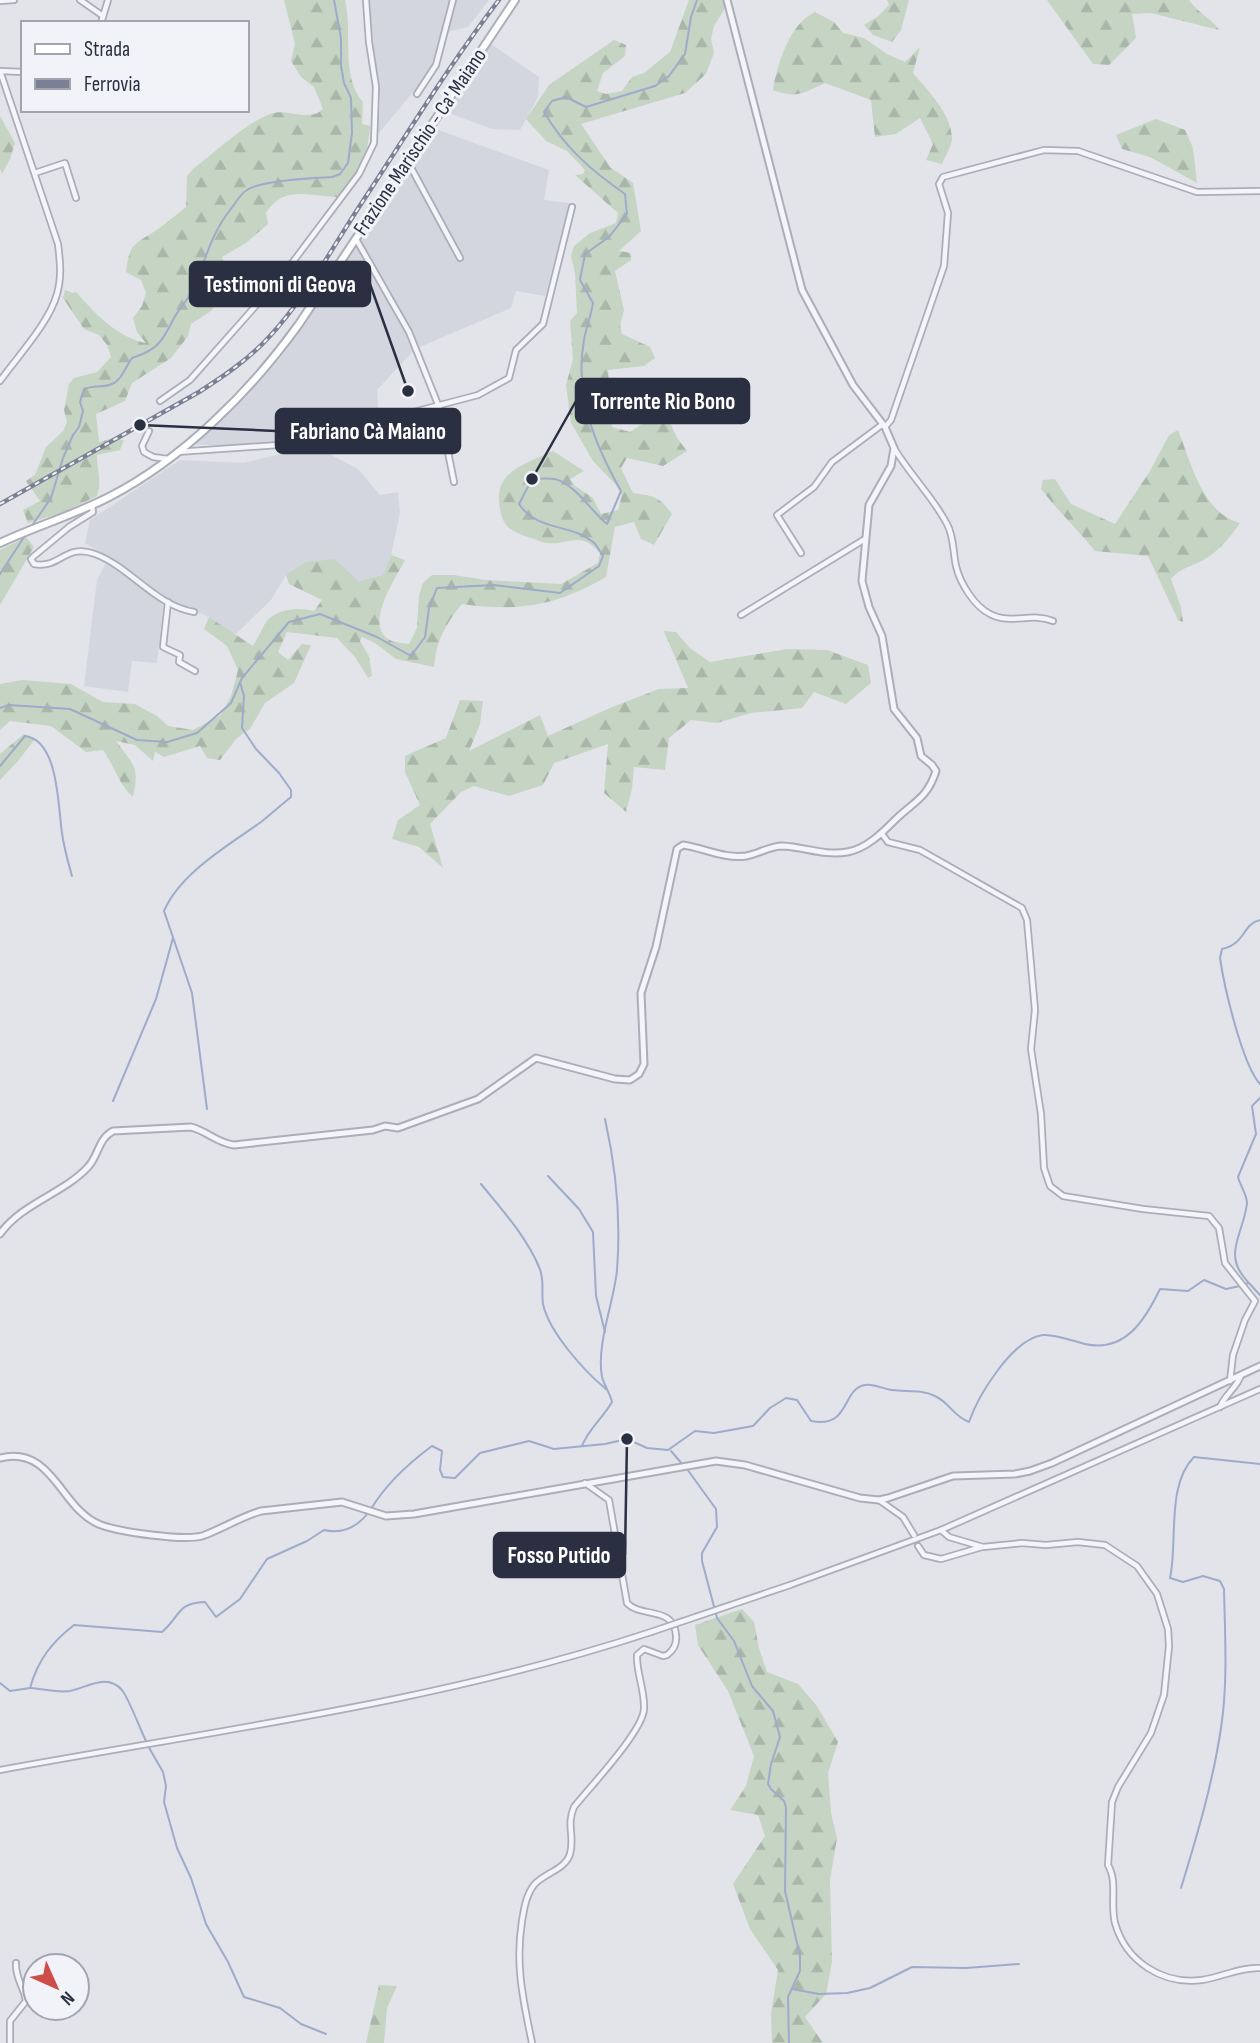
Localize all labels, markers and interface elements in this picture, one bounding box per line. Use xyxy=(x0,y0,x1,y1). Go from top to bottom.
legend xyxy=(21,21,248,112)
text: Strada xyxy=(84,37,130,62)
street label: Frazione Marischio - Ca' Maiano xyxy=(348,44,492,240)
text: Ferrovia xyxy=(84,72,141,97)
callout: Testimoni di Geova xyxy=(190,262,370,306)
text: Testimoni di Geova xyxy=(204,271,356,299)
callout: Torrente Rio Bono xyxy=(576,379,749,423)
text: Torrente Rio Bono xyxy=(591,388,735,416)
callout: Fabriano Cà Maiano xyxy=(276,409,460,453)
text: Fabriano Cà Maiano xyxy=(290,418,446,446)
callout: Fosso Putido xyxy=(494,1533,625,1577)
text: Fosso Putido xyxy=(508,1542,611,1570)
north arrow xyxy=(21,1952,91,2022)
text: N xyxy=(55,1986,79,2010)

